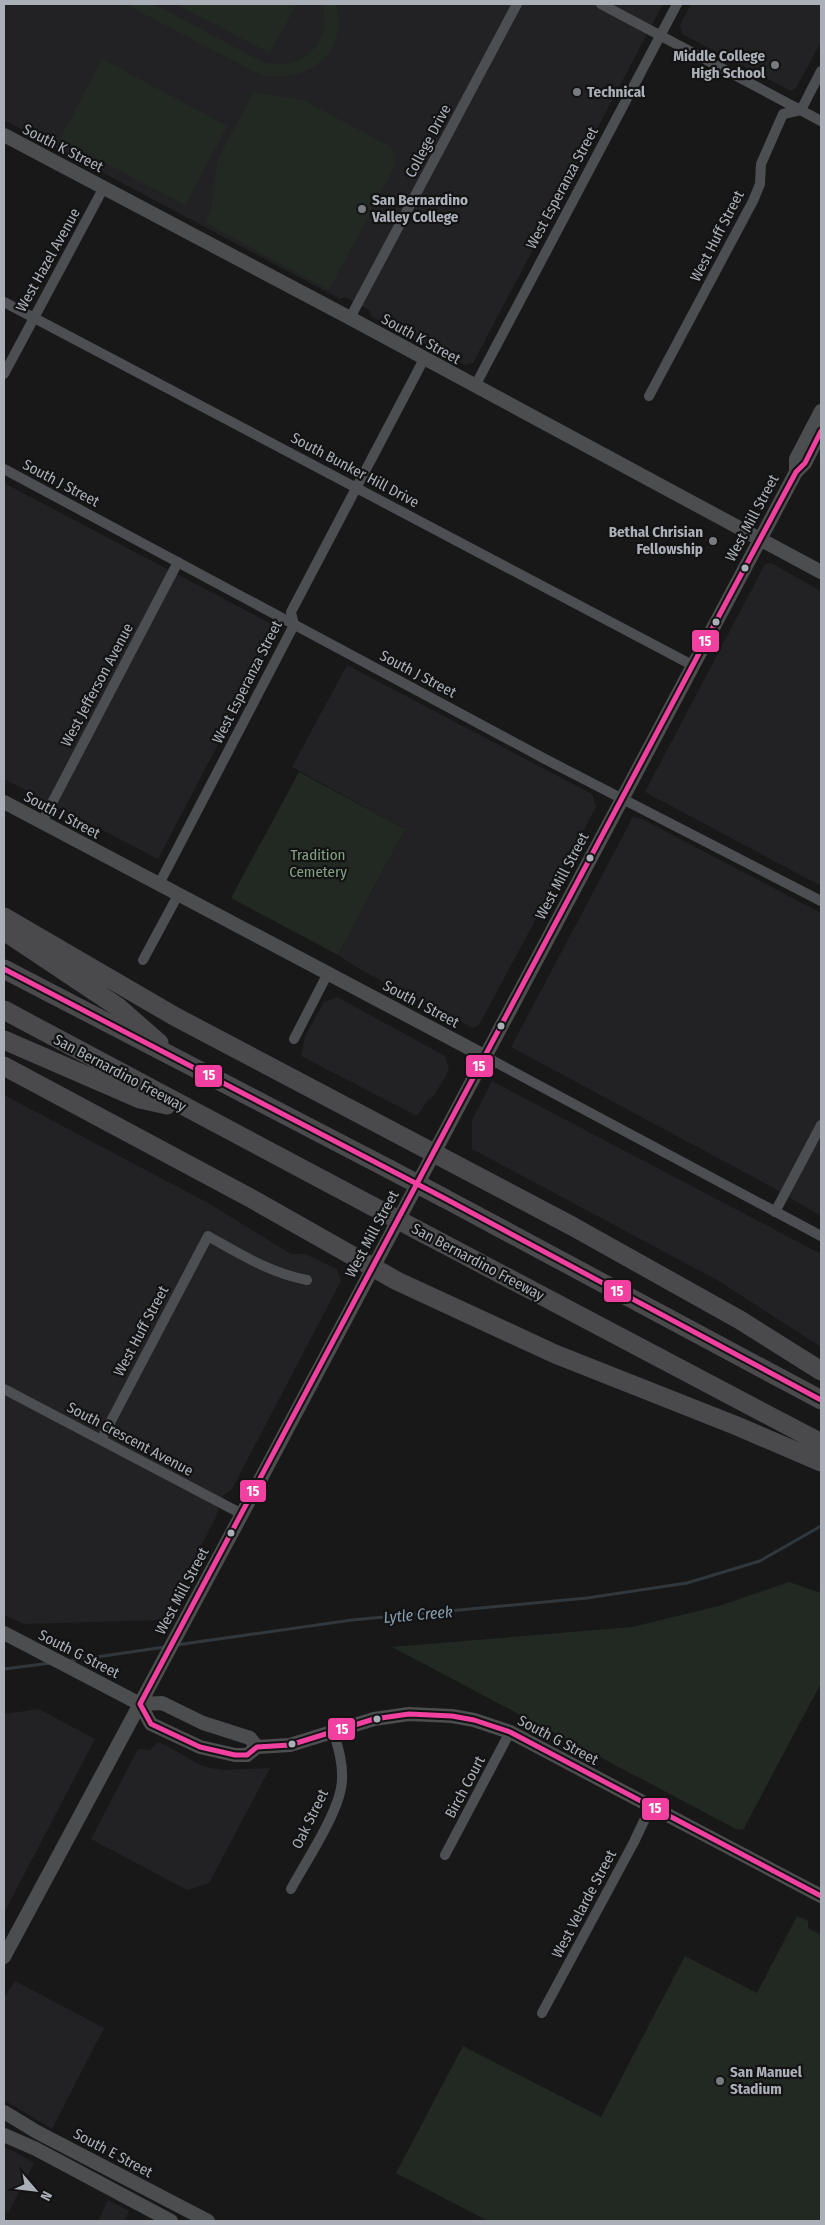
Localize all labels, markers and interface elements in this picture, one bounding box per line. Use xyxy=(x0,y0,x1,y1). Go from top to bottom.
place label: Middle College High School xyxy=(673,47,766,82)
marker: Middle College High School xyxy=(769,59,781,71)
place label: Technical xyxy=(587,83,646,101)
marker: Technical xyxy=(571,86,583,98)
street label: College Drive xyxy=(401,101,455,181)
street label: South K Street xyxy=(20,120,106,176)
street label: West Esperanza Street xyxy=(522,124,602,252)
street label: West Huff Street xyxy=(686,187,748,285)
place label: San Bernardino Valley College xyxy=(371,191,468,226)
marker: San Bernardino Valley College xyxy=(356,203,368,215)
street label: West Hazel Avenue xyxy=(12,205,84,315)
street label: South K Street xyxy=(378,310,464,368)
street label: South Bunker Hill Drive xyxy=(288,429,422,511)
street label: South J Street xyxy=(20,455,102,511)
street label: West Mill Street xyxy=(721,471,783,565)
place label: Bethal Chrisian Fellowship xyxy=(609,523,703,558)
marker: Bethal Chrisian Fellowship xyxy=(707,535,719,547)
unlabelled marker xyxy=(740,563,750,573)
street label: West Esperanza Street xyxy=(208,617,286,747)
unlabelled marker xyxy=(711,617,721,627)
street label: West Jefferson Avenue xyxy=(57,620,137,750)
line badge: 15 xyxy=(691,629,720,653)
text: 15 xyxy=(699,633,712,650)
street label: South J Street xyxy=(377,646,459,702)
street label: South I Street xyxy=(21,787,103,843)
street label: West Mill Street xyxy=(531,829,593,923)
park label: Tradition Cemetery xyxy=(289,846,347,881)
unlabelled marker xyxy=(585,853,595,863)
street label: South I Street xyxy=(380,976,462,1032)
unlabelled marker xyxy=(496,1021,506,1031)
street label: San Bernardino Freeway xyxy=(51,1030,190,1116)
line badge: 15 xyxy=(465,1054,494,1078)
text: 15 xyxy=(473,1058,486,1075)
line badge: 15 xyxy=(194,1064,223,1088)
text: 15 xyxy=(203,1067,216,1084)
street label: West Mill Street xyxy=(341,1187,403,1281)
street label: San Bernardino Freeway xyxy=(409,1219,548,1305)
line badge: 15 xyxy=(603,1279,632,1303)
street label: West Huff Street xyxy=(110,1283,172,1379)
text: 15 xyxy=(611,1283,624,1300)
street label: South Crescent Avenue xyxy=(64,1398,196,1480)
line badge: 15 xyxy=(239,1479,267,1503)
text: 15 xyxy=(247,1483,260,1500)
unlabelled marker xyxy=(226,1528,236,1538)
street label: West Mill Street xyxy=(151,1544,213,1638)
water label: Lytle Creek xyxy=(383,1602,454,1627)
street label: South G Street xyxy=(35,1626,123,1682)
street label: South G Street xyxy=(515,1711,601,1769)
unlabelled marker xyxy=(372,1714,382,1724)
line badge: 15 xyxy=(327,1717,356,1741)
text: 15 xyxy=(336,1721,349,1738)
unlabelled marker xyxy=(287,1739,297,1749)
street label: Birch Court xyxy=(441,1753,489,1821)
street label: Oak Street xyxy=(288,1786,332,1852)
line badge: 15 xyxy=(641,1797,670,1821)
text: 15 xyxy=(649,1800,662,1817)
street label: West Velarde Street xyxy=(548,1847,620,1961)
place label: San Manuel Stadium xyxy=(730,2063,803,2098)
marker: San Manuel Stadium xyxy=(714,2075,726,2087)
street label: South E Street xyxy=(70,2125,156,2181)
north arrow xyxy=(10,2165,60,2215)
text: N xyxy=(37,2188,56,2204)

